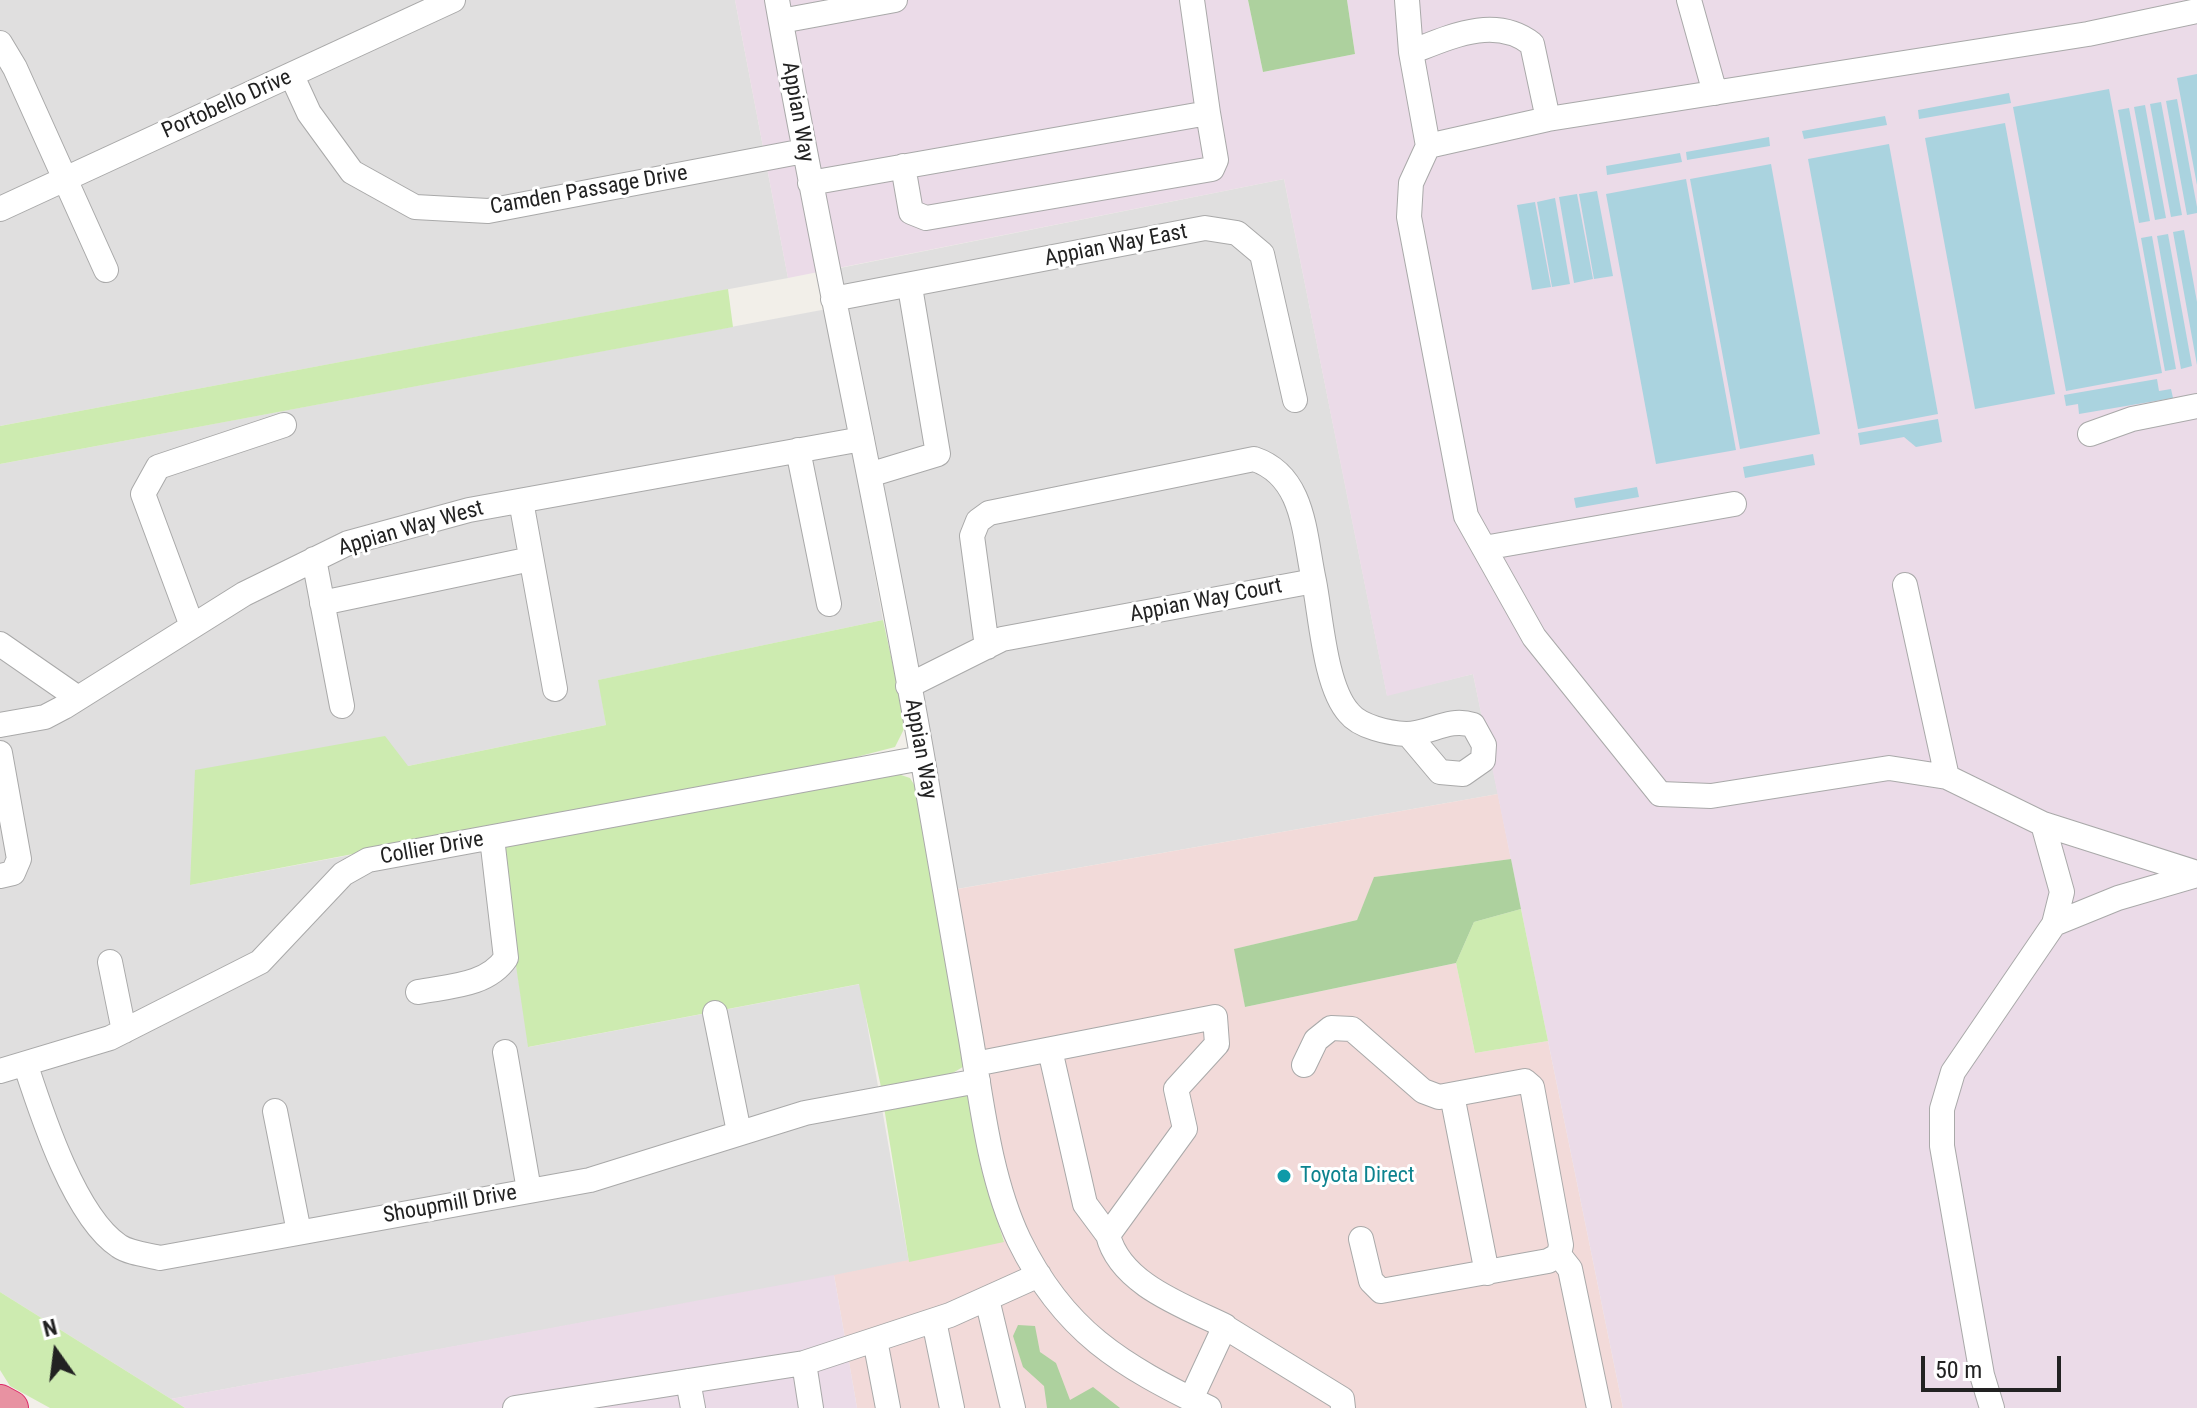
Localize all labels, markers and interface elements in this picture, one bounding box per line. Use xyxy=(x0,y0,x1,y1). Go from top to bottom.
street label: Appian Way xyxy=(775,60,819,164)
street label: Portobello Drive xyxy=(158,65,296,145)
street label: Camden Passage Drive xyxy=(488,161,690,221)
street label: Appian Way East xyxy=(1042,219,1190,273)
street label: Appian Way West xyxy=(335,496,487,562)
street label: Appian Way Court xyxy=(1128,573,1284,629)
street label: Appian Way xyxy=(898,697,942,801)
street label: Collier Drive xyxy=(378,827,486,871)
place label: Toyota Direct xyxy=(1300,1163,1415,1189)
marker: Toyota Direct xyxy=(1275,1167,1293,1185)
street label: Shoupmill Drive xyxy=(381,1180,519,1230)
north arrow xyxy=(16,1312,96,1392)
text: N xyxy=(40,1314,60,1342)
scale bar xyxy=(1925,1340,2065,1390)
text: 50 m xyxy=(1935,1356,1982,1384)

